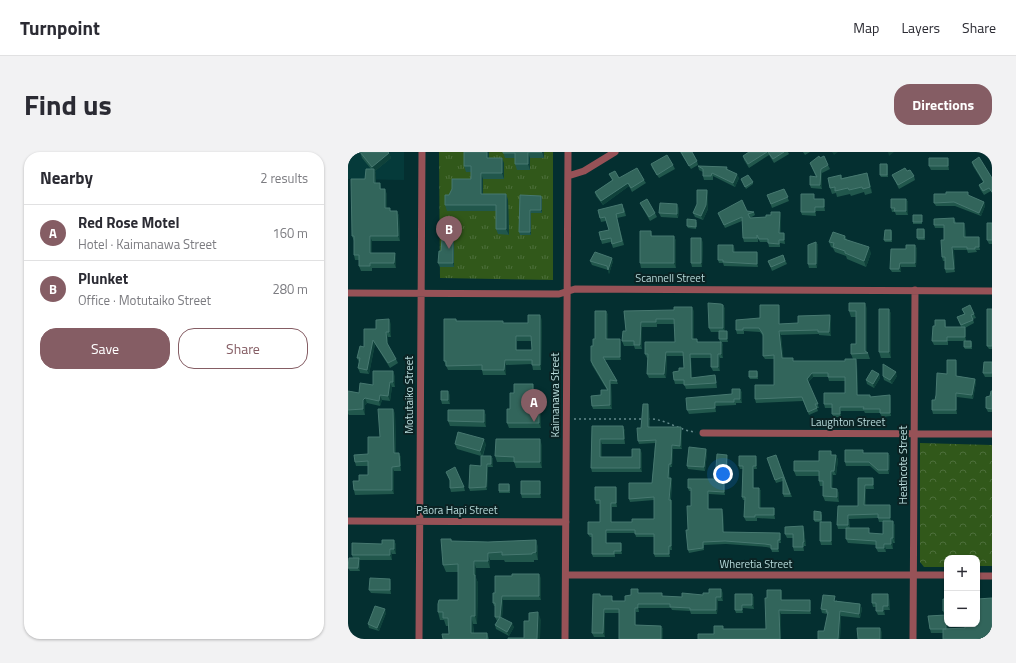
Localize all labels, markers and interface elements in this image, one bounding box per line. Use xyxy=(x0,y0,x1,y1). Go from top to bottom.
text: Turnpoint xyxy=(20,13,100,42)
text: Map xyxy=(853,17,879,38)
text: Layers xyxy=(901,17,940,38)
text: Share xyxy=(962,17,996,38)
text: Find us xyxy=(24,83,112,126)
button: Directions xyxy=(894,84,992,125)
text: Nearby xyxy=(40,165,93,191)
text: 2 results xyxy=(260,168,308,188)
text: Red Rose Motel xyxy=(78,211,179,234)
pin: B xyxy=(436,216,462,249)
text: A xyxy=(49,223,57,243)
text: 160 m xyxy=(272,223,308,243)
text: Hotel · Kaimanawa Street xyxy=(78,234,217,254)
text: Plunket xyxy=(78,267,128,290)
street label: Scannell Street xyxy=(635,270,705,286)
text: B xyxy=(49,279,57,299)
text: 280 m xyxy=(272,279,308,299)
text: Office · Motutaiko Street xyxy=(78,290,211,310)
button: Save xyxy=(40,328,170,369)
button: Share xyxy=(178,328,308,369)
street label: Kaimanawa Street xyxy=(547,352,563,437)
street label: Motutaiko Street xyxy=(401,356,417,434)
pin: A xyxy=(521,389,547,422)
street label: Laughton Street xyxy=(811,414,885,430)
street label: Heathcote Street xyxy=(895,425,911,504)
your location xyxy=(713,464,733,484)
street label: Pāora Hapi Street xyxy=(416,502,498,518)
map controls xyxy=(944,555,980,627)
button: + xyxy=(944,555,980,591)
street label: Wheretia Street xyxy=(720,556,793,572)
button: − xyxy=(944,591,980,627)

